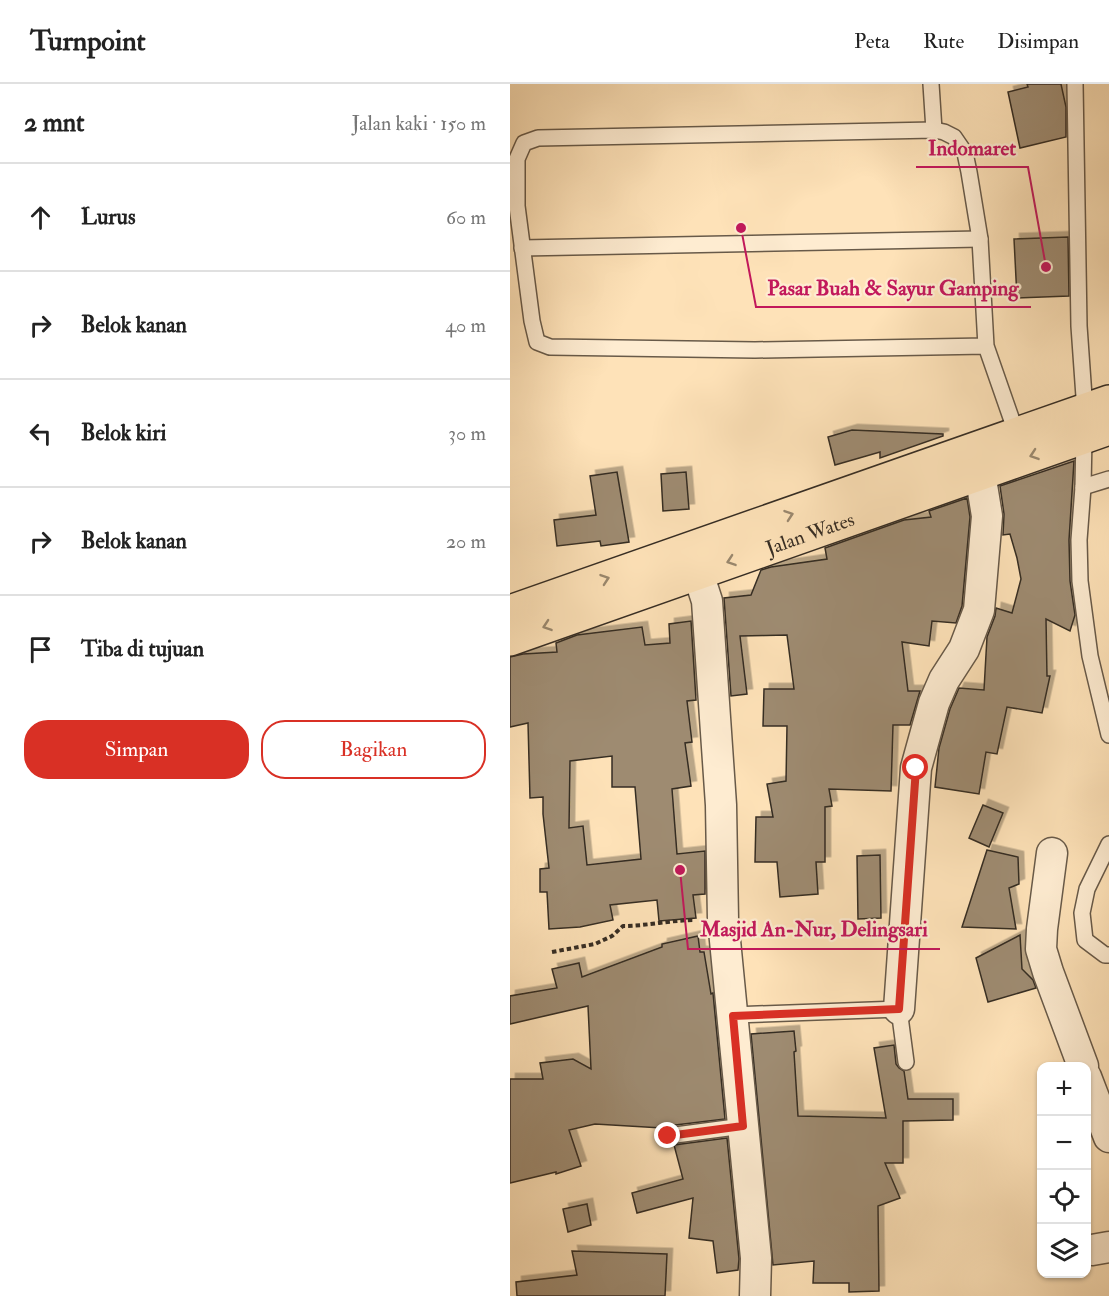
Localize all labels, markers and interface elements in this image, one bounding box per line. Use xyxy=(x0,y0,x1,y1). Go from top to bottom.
text: Turnpoint xyxy=(30,24,146,59)
text: Peta xyxy=(854,28,890,55)
text: Rute xyxy=(923,28,964,55)
text: Disimpan xyxy=(997,28,1079,55)
text: 2 mnt xyxy=(24,107,85,139)
text: Jalan kaki · 150 m xyxy=(352,111,486,136)
callout: Indomaret xyxy=(916,128,1028,167)
text: Indomaret xyxy=(928,135,1016,162)
icon: ahead xyxy=(24,201,57,234)
text: Lurus xyxy=(81,203,135,231)
text: 60 m xyxy=(446,205,486,230)
callout: Pasar Buah & Sayur Gamping xyxy=(756,268,1031,307)
text: Pasar Buah & Sayur Gamping xyxy=(767,275,1019,302)
icon: right xyxy=(24,309,57,342)
text: Belok kanan xyxy=(81,311,187,339)
text: 40 m xyxy=(445,313,486,338)
icon: left xyxy=(24,417,57,450)
text: Belok kiri xyxy=(81,419,166,447)
text: 30 m xyxy=(448,421,486,446)
one-way arrow xyxy=(1029,447,1040,460)
street label: Jalan Wates xyxy=(761,506,858,561)
one-way arrow xyxy=(783,509,794,522)
icon: right xyxy=(24,525,57,558)
text: Belok kanan xyxy=(81,527,187,555)
text: 20 m xyxy=(446,529,486,554)
one-way arrow xyxy=(726,553,737,566)
one-way arrow xyxy=(599,573,610,586)
one-way arrow xyxy=(542,618,553,631)
icon: arrive xyxy=(24,633,57,666)
text: Tiba di tujuan xyxy=(81,635,204,663)
button: Simpan xyxy=(24,720,249,779)
button: Bagikan xyxy=(261,720,486,779)
route start xyxy=(902,754,928,780)
callout: Masjid An-Nur, Delingsari xyxy=(688,910,940,949)
text: Masjid An-Nur, Delingsari xyxy=(699,916,928,943)
map controls xyxy=(1037,1062,1091,1278)
button: + xyxy=(1037,1062,1091,1116)
button: − xyxy=(1037,1116,1091,1170)
route end xyxy=(654,1122,680,1148)
button: locate xyxy=(1037,1170,1091,1224)
button: layers xyxy=(1037,1224,1091,1278)

